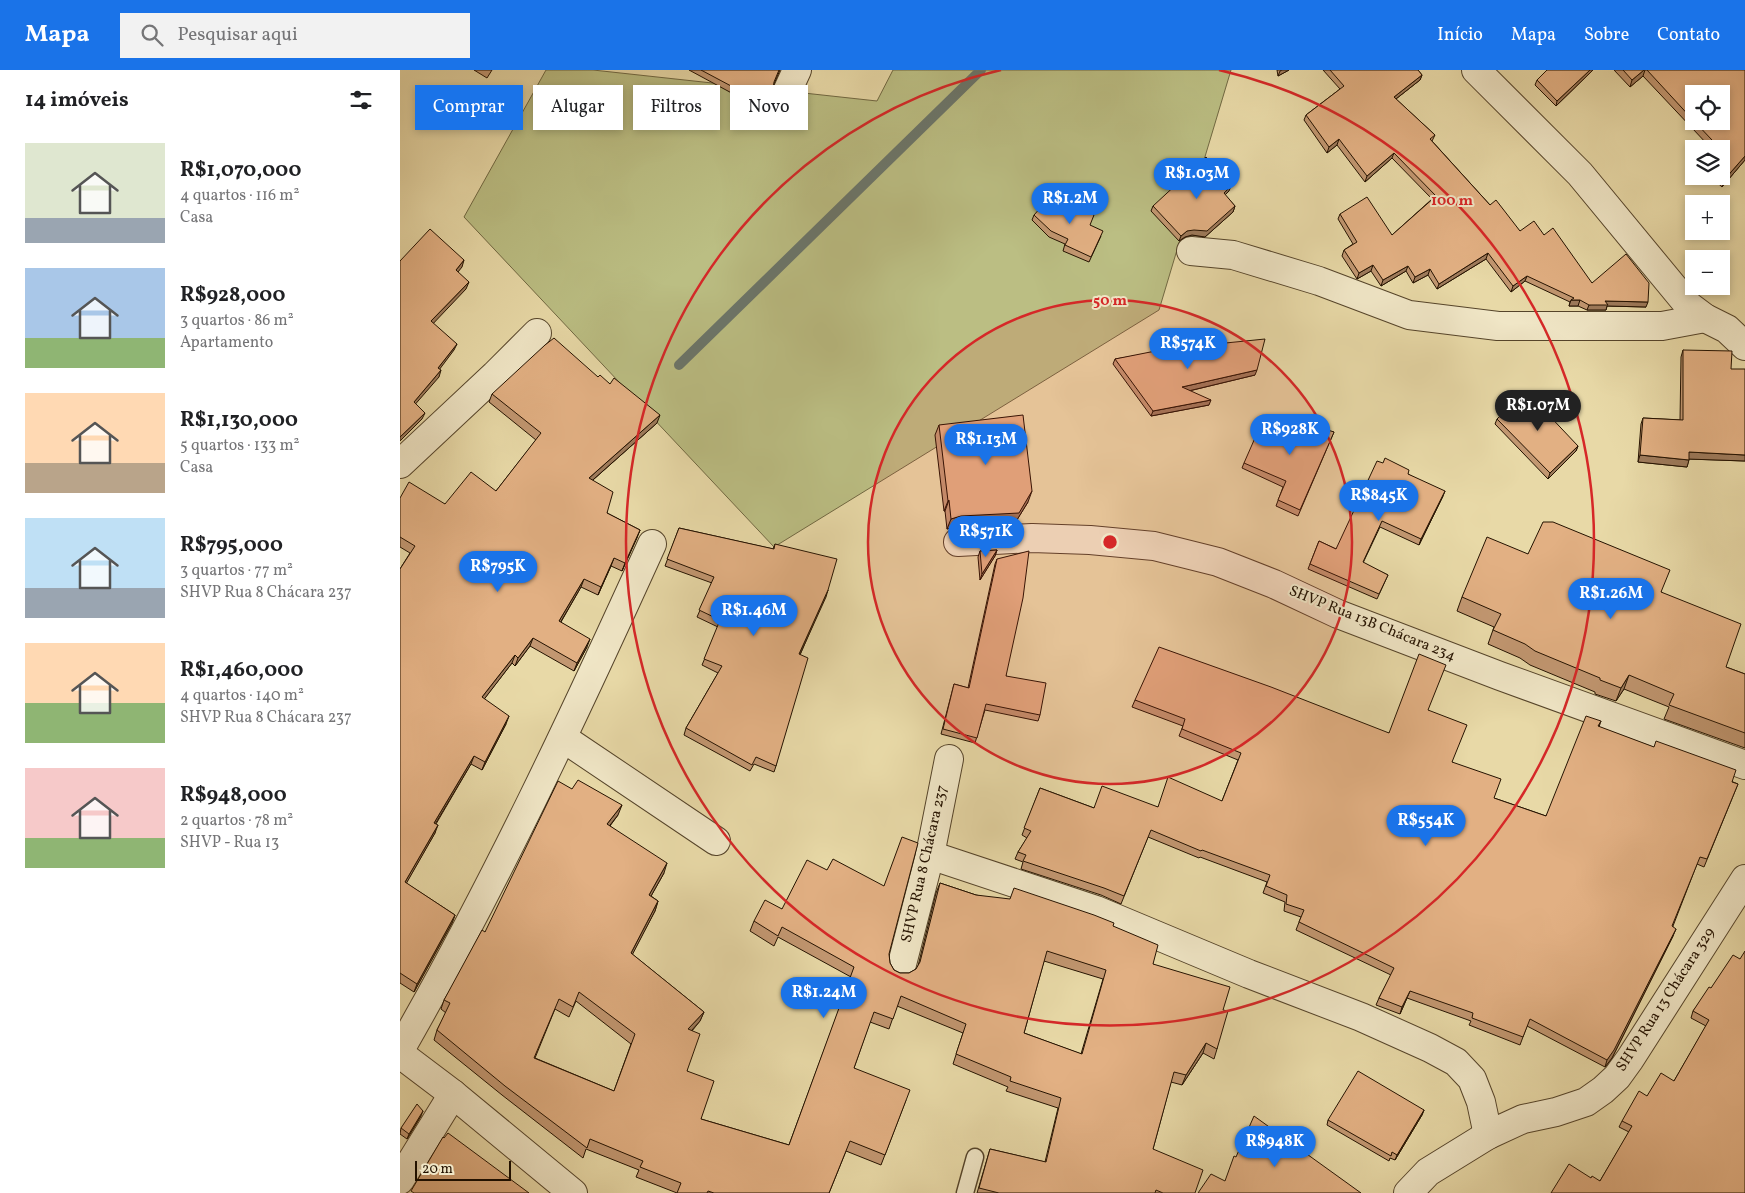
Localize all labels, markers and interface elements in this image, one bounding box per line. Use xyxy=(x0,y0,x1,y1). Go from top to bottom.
search box xyxy=(120,13,470,58)
text: Mapa xyxy=(25,18,90,52)
icon: search xyxy=(138,21,166,49)
text: Pesquisar aqui xyxy=(178,22,298,48)
text: Início xyxy=(1437,23,1483,48)
text: Mapa xyxy=(1511,23,1556,48)
text: Sobre xyxy=(1584,23,1629,48)
text: Contato xyxy=(1657,23,1720,48)
chip: Comprar xyxy=(415,85,523,130)
chip: Alugar xyxy=(533,85,623,130)
chip: Filtros xyxy=(633,85,720,130)
chip: Novo xyxy=(730,85,808,130)
map controls xyxy=(1685,85,1730,295)
button: locate xyxy=(1685,85,1730,130)
text: 14 imóveis xyxy=(25,86,129,115)
icon: filters xyxy=(347,86,375,114)
button: layers xyxy=(1685,140,1730,185)
text: R$1,070,000 xyxy=(180,156,301,185)
pin: R$1.03M xyxy=(1151,158,1243,200)
icon: home xyxy=(65,163,125,223)
text: R$1.03M xyxy=(1165,163,1229,185)
pin: R$1.2M xyxy=(1029,182,1111,225)
text: 4 quartos · 116 m² xyxy=(180,185,299,207)
text: R$1.2M xyxy=(1043,188,1097,210)
text: 100 m xyxy=(1431,191,1474,212)
button: + xyxy=(1685,195,1730,240)
text: Casa xyxy=(180,207,213,229)
button: − xyxy=(1685,250,1730,295)
text: R$928,000 xyxy=(180,281,285,310)
icon: home xyxy=(65,288,125,348)
text: 50 m xyxy=(1093,291,1127,312)
text: 3 quartos · 86 m² xyxy=(180,310,294,332)
pin: R$574K xyxy=(1147,328,1229,370)
text: Apartamento xyxy=(180,332,273,354)
text: R$574K xyxy=(1160,333,1216,355)
pin: R$1.07M xyxy=(1492,390,1584,432)
text: R$1.07M xyxy=(1506,395,1570,417)
text: R$1,130,000 xyxy=(180,406,298,435)
icon: home xyxy=(65,413,125,473)
pin: R$928K xyxy=(1249,414,1331,456)
text: R$928K xyxy=(1261,419,1319,441)
pin: R$1.13M xyxy=(940,424,1032,466)
text: R$1.13M xyxy=(955,429,1017,451)
text: 5 quartos · 133 m² xyxy=(180,435,299,457)
text: Casa xyxy=(180,457,213,479)
pin: R$845K xyxy=(1338,480,1420,522)
text: R$845K xyxy=(1350,485,1408,507)
pin: R$571K xyxy=(945,516,1027,558)
text: R$571K xyxy=(959,521,1013,543)
text: R$795,000 xyxy=(180,531,283,560)
centre of rings xyxy=(1101,533,1119,551)
icon: home xyxy=(65,538,125,598)
pin: R$795K xyxy=(457,550,539,593)
text: R$795K xyxy=(470,556,526,578)
text: 3 quartos · 77 m² xyxy=(180,560,293,582)
pin: R$1.26M xyxy=(1565,578,1657,620)
street label: SHVP Rua 13B Chácara 234 xyxy=(1286,581,1458,667)
text: SHVP Rua 8 Chácara 237 xyxy=(180,582,352,604)
text: R$1.26M xyxy=(1579,583,1643,605)
pin: R$1.46M xyxy=(708,594,800,637)
text: R$1.46M xyxy=(722,600,787,622)
text: R$1,460,000 xyxy=(180,656,303,685)
icon: home xyxy=(65,663,125,723)
text: 4 quartos · 140 m² xyxy=(180,685,304,707)
text: SHVP Rua 8 Chácara 237 xyxy=(180,707,352,729)
text: R$948,000 xyxy=(180,781,287,810)
street label: SHVP Rua 8 Chácara 237 xyxy=(897,783,953,945)
icon: home xyxy=(65,788,125,848)
pin: R$554K xyxy=(1385,804,1467,847)
text: 2 quartos · 78 m² xyxy=(180,810,293,832)
text: R$554K xyxy=(1398,810,1454,832)
text: SHVP - Rua 13 xyxy=(180,832,279,854)
street label: SHVP Rua 13 Chácara 329 xyxy=(1611,924,1721,1076)
pin: R$1.24M xyxy=(778,976,870,1019)
text: R$1.24M xyxy=(792,982,856,1004)
pin: R$948K xyxy=(1234,1126,1316,1168)
text: R$948K xyxy=(1246,1131,1304,1153)
scale bar xyxy=(415,1158,511,1181)
text: 20 m xyxy=(422,1160,453,1179)

